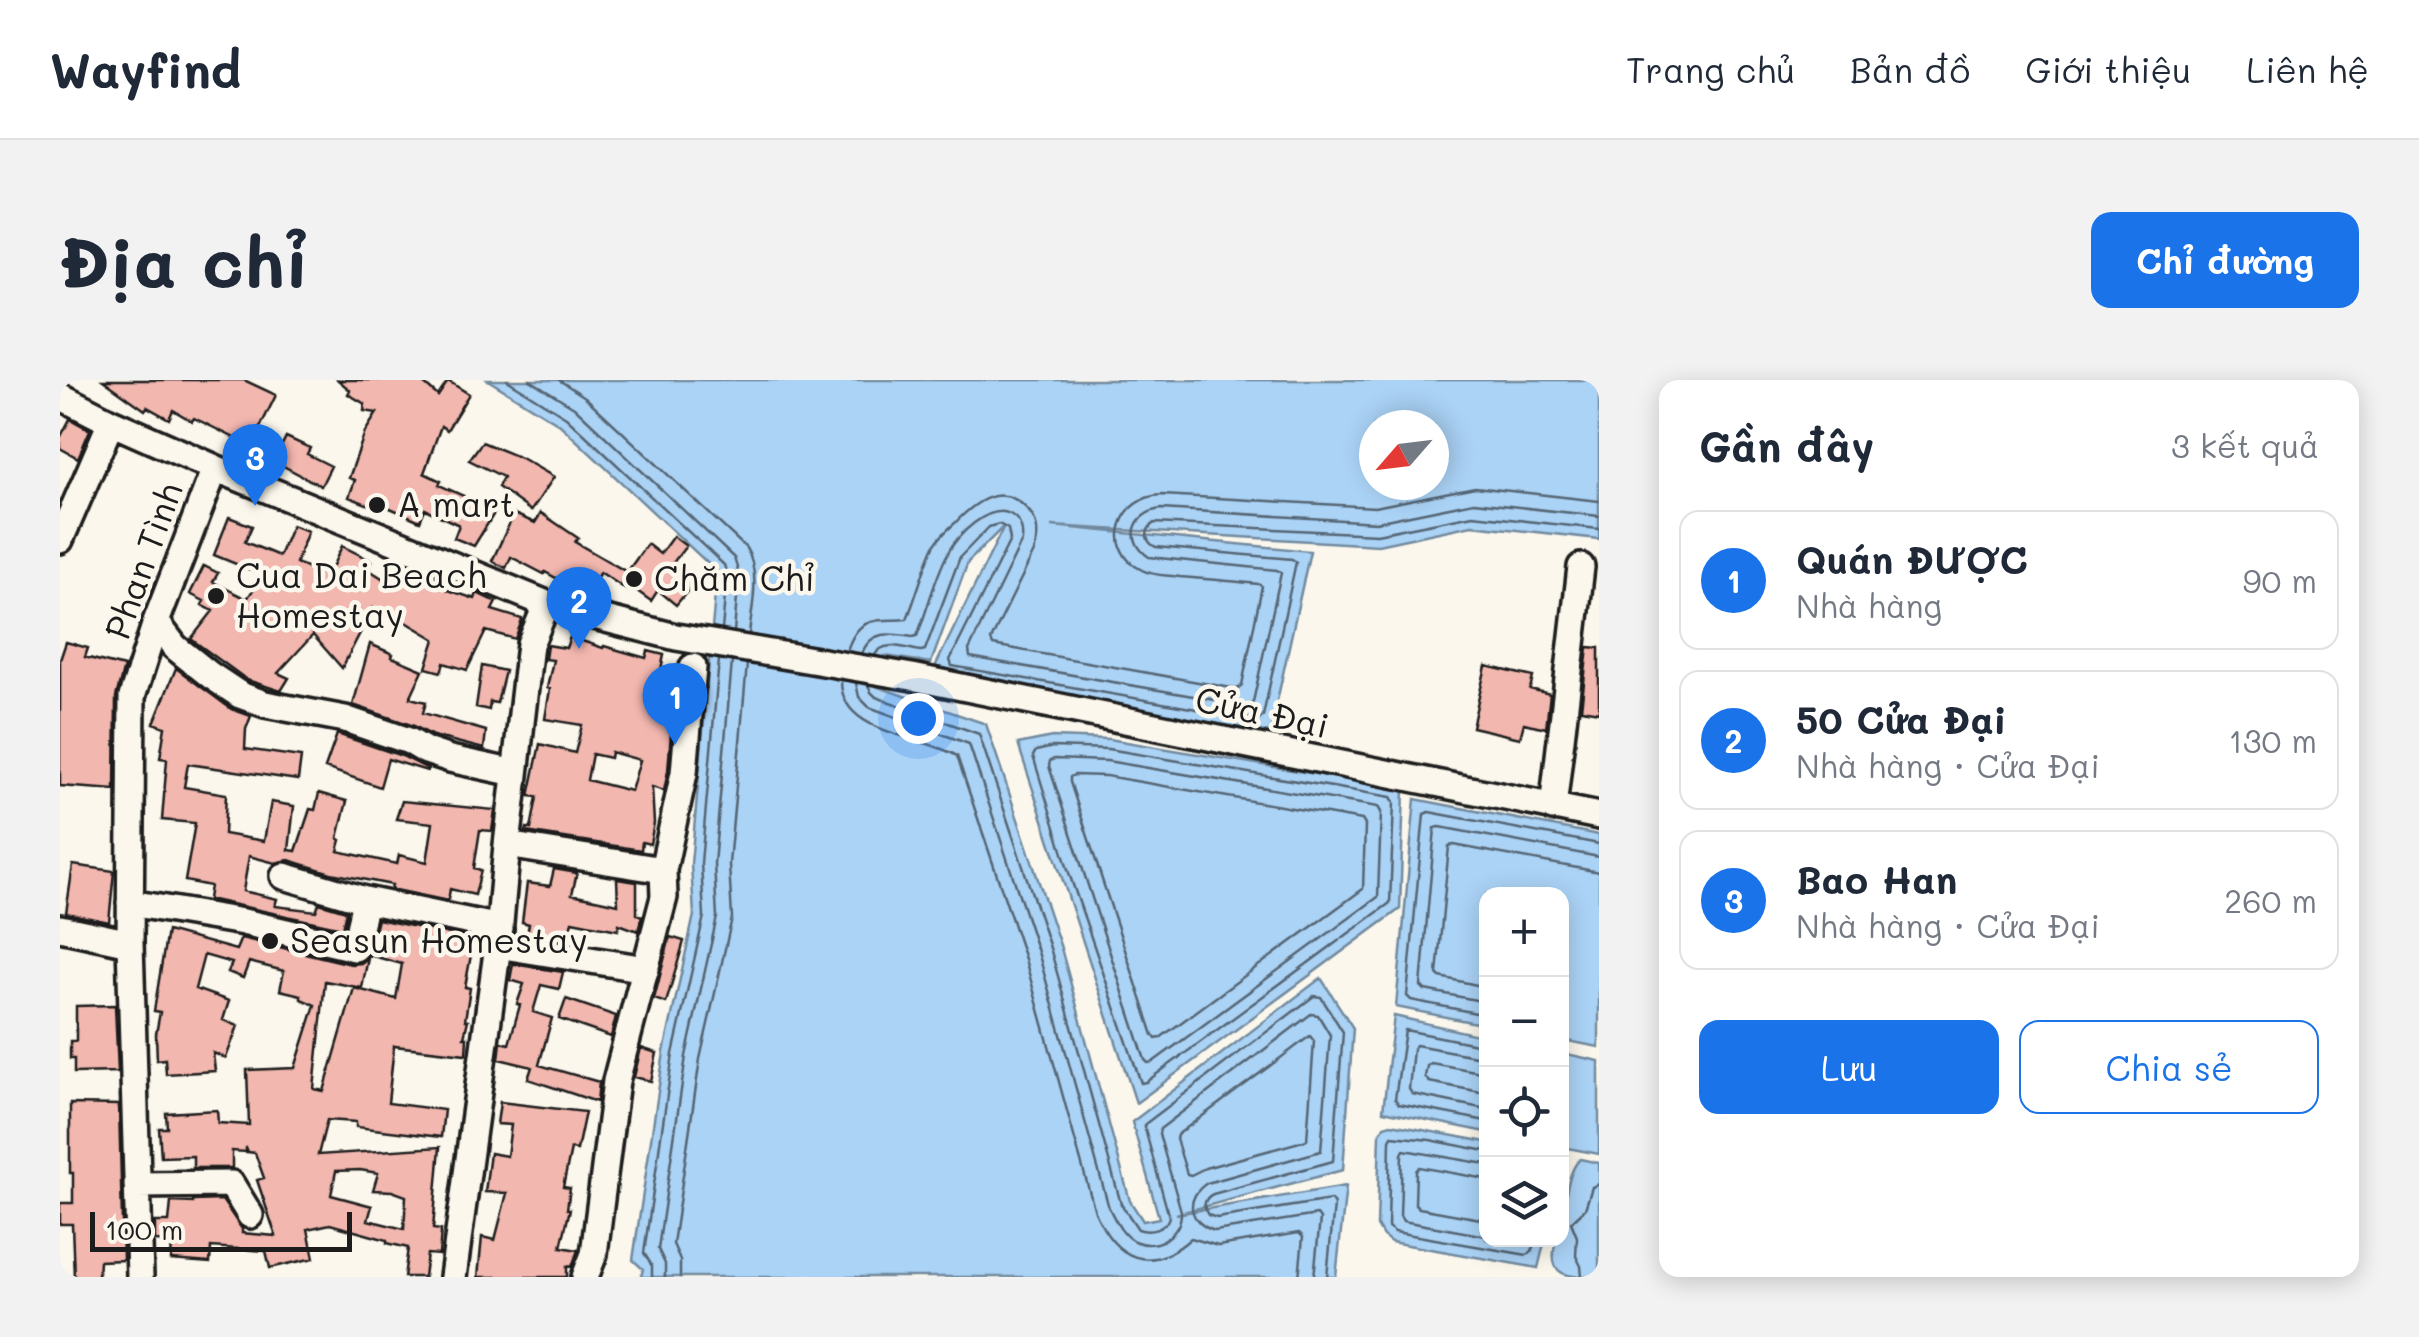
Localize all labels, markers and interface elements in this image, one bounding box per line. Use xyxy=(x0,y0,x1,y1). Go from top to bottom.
text: Wayfind xyxy=(50,38,241,100)
text: Trang chủ xyxy=(1626,46,1795,92)
text: Bản đồ xyxy=(1850,46,1970,92)
text: Giới thiệu xyxy=(2025,46,2191,92)
text: Liên hệ xyxy=(2246,46,2369,92)
button: Chỉ đường xyxy=(2091,212,2359,308)
text: Địa chỉ xyxy=(60,214,309,306)
north arrow xyxy=(1359,410,1449,500)
text: Gần đây xyxy=(1699,418,1874,473)
pin: 3 xyxy=(222,424,288,506)
text: 3 kết quả xyxy=(2171,424,2319,466)
street label: Phan Tình xyxy=(93,476,192,645)
place label: A mart xyxy=(397,480,515,526)
marker: A mart xyxy=(366,494,388,516)
text: Quán ĐƯỢC xyxy=(1796,534,2028,584)
place label: Cua Dai Beach Homestay xyxy=(236,551,486,637)
place label: Chăm Chỉ xyxy=(654,554,815,600)
text: 1 xyxy=(1726,559,1741,601)
text: 90 m xyxy=(2243,559,2317,601)
pin: 2 xyxy=(546,566,612,649)
marker: Chăm Chỉ xyxy=(623,568,645,590)
text: Nhà hàng xyxy=(1796,584,1942,626)
marker: Cua Dai Beach Homestay xyxy=(205,585,227,607)
pin: 1 xyxy=(642,662,708,745)
street label: Cửa Đại xyxy=(1192,675,1333,748)
your location xyxy=(893,693,944,744)
text: 50 Cửa Đại xyxy=(1796,694,2007,744)
text: 2 xyxy=(1725,719,1742,761)
text: 130 m xyxy=(2228,719,2317,761)
text: Nhà hàng · Cửa Đại xyxy=(1796,744,2100,786)
text: Bao Han xyxy=(1796,854,1957,904)
text: 3 xyxy=(1724,879,1743,921)
text: 260 m xyxy=(2224,879,2317,921)
map controls xyxy=(1479,887,1569,1247)
button: + xyxy=(1479,887,1569,977)
text: Nhà hàng · Cửa Đại xyxy=(1796,904,2100,946)
place label: Seasun Homestay xyxy=(290,916,588,962)
marker: Seasun Homestay xyxy=(259,930,281,952)
button: − xyxy=(1479,977,1569,1067)
button: Lưu xyxy=(1699,1020,1999,1114)
button: Chia sẻ xyxy=(2019,1020,2319,1114)
button: locate xyxy=(1479,1067,1569,1157)
button: layers xyxy=(1479,1157,1569,1247)
scale bar xyxy=(90,1207,352,1251)
text: 100 m xyxy=(105,1211,183,1247)

